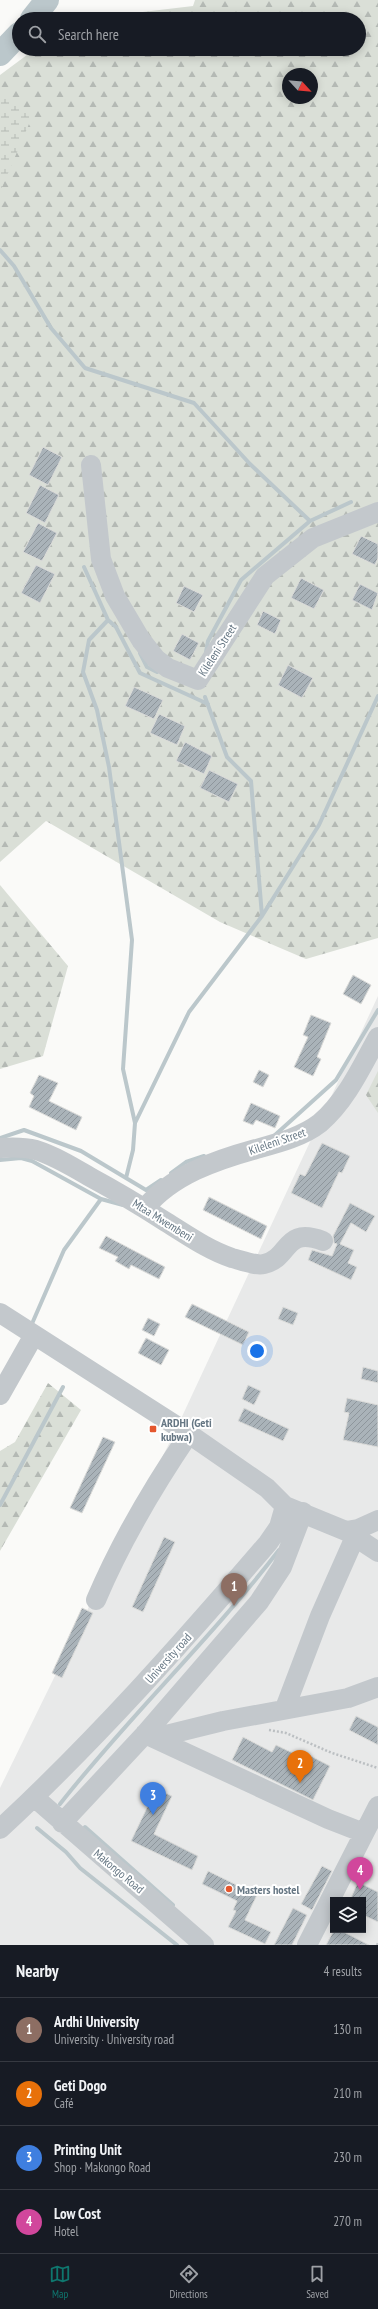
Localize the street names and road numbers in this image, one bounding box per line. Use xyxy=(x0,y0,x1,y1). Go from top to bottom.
street label: Kileleni Street xyxy=(195,620,240,679)
street label: Kileleni Street xyxy=(247,1124,308,1158)
street label: Mtaa Mwembeni xyxy=(130,1195,196,1245)
street label: University road xyxy=(142,1630,194,1686)
street label: Makongo Road xyxy=(91,1846,147,1896)

